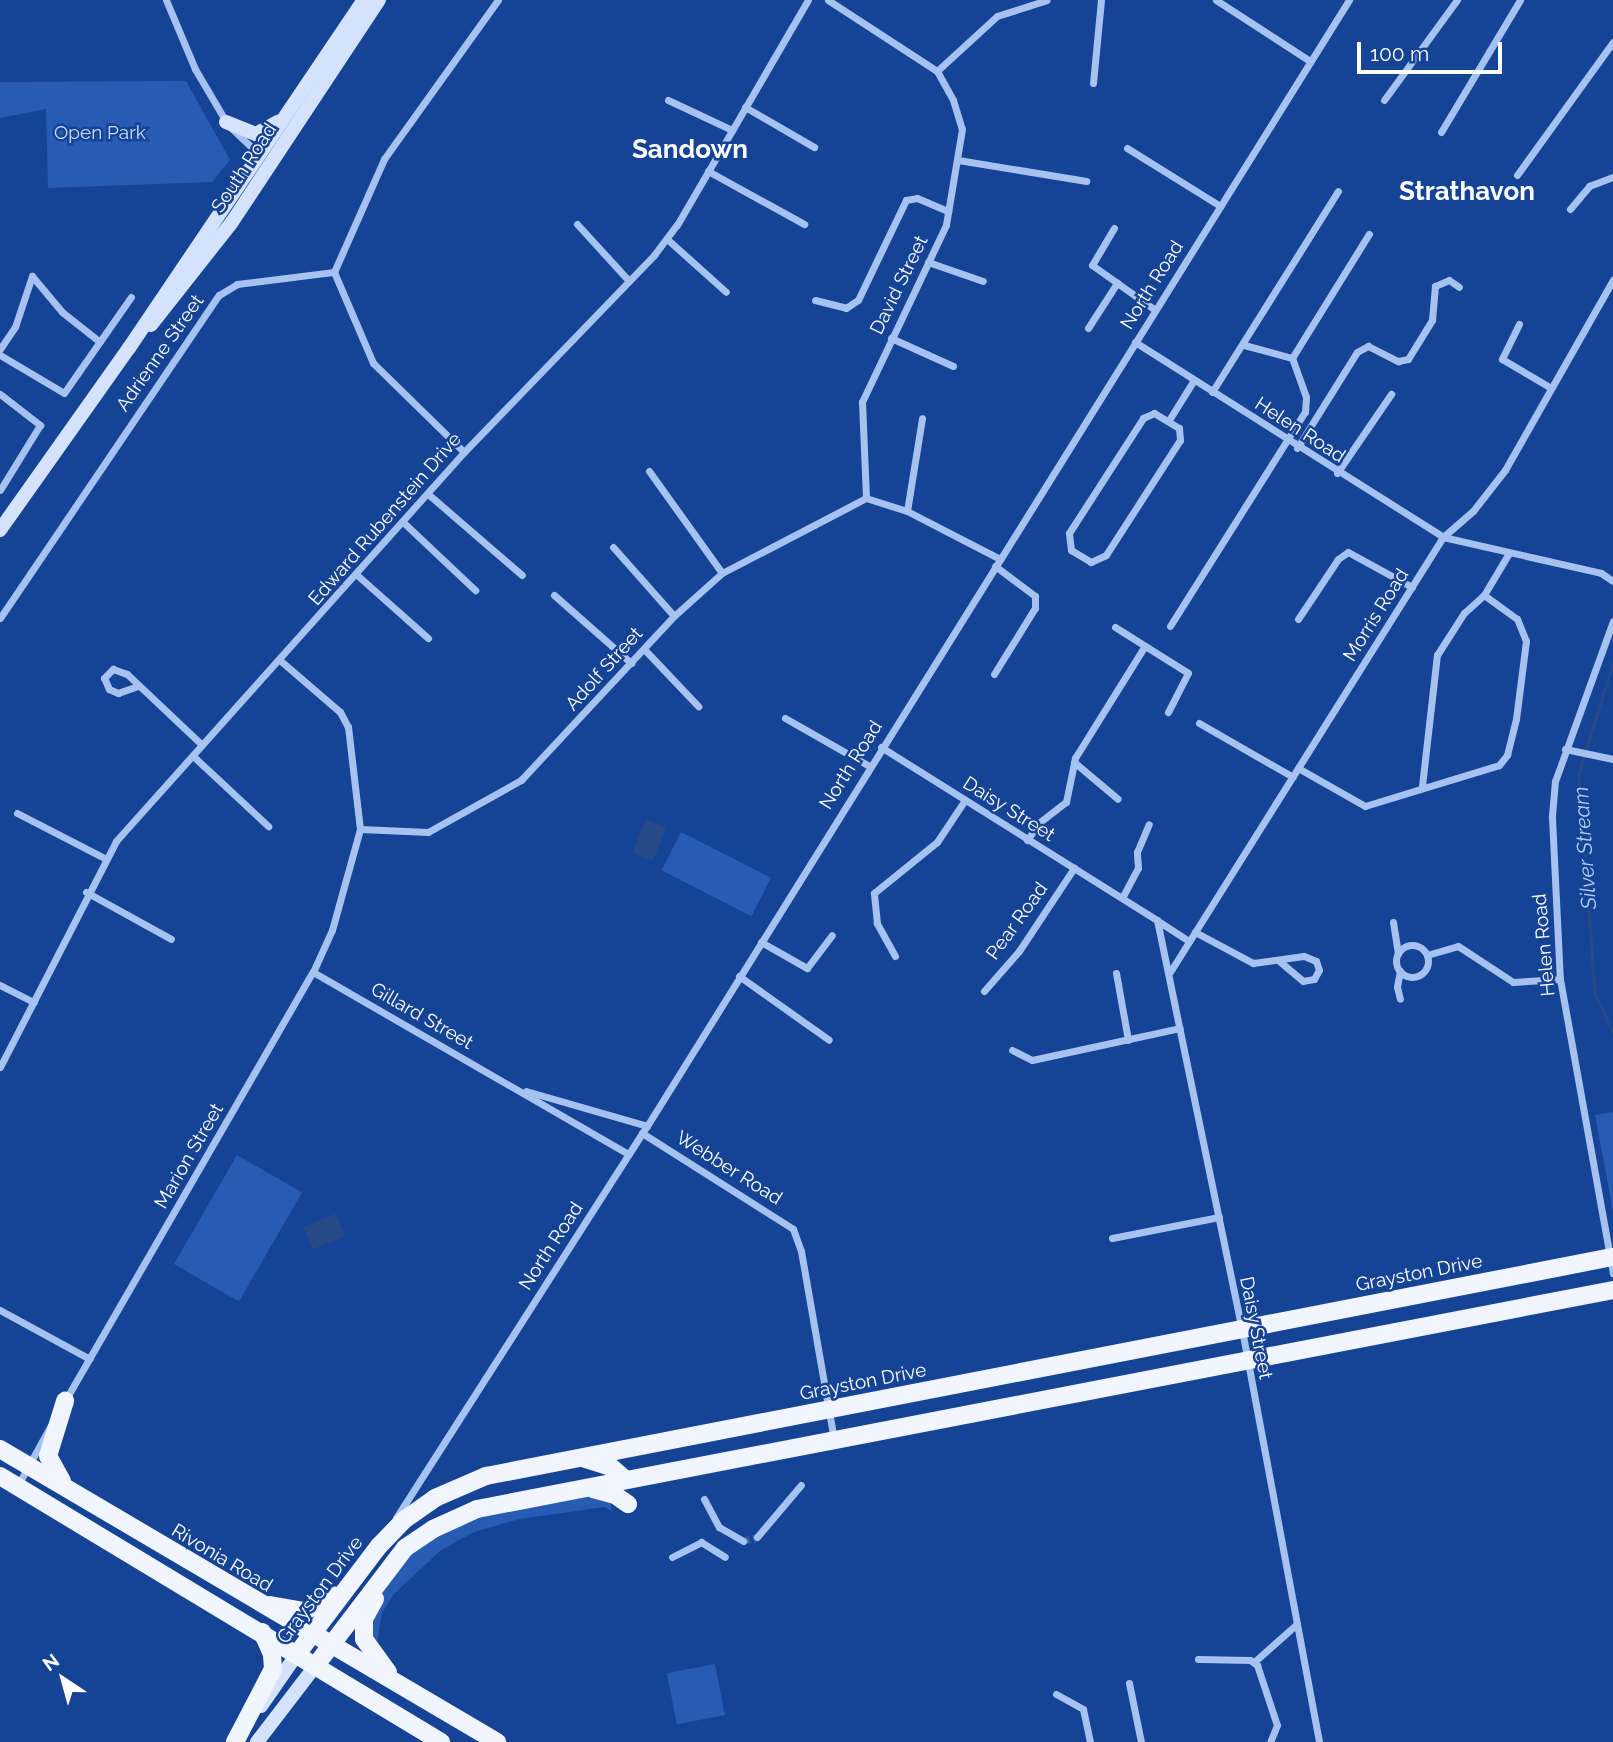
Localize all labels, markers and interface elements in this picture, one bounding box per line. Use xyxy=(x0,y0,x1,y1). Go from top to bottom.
scale bar xyxy=(1361,28,1506,72)
text: 100 m xyxy=(1370,41,1429,66)
street label: South Road xyxy=(207,119,281,217)
park label: Open Park xyxy=(54,122,146,144)
district label: Sandown xyxy=(632,134,748,166)
district label: Strathavon xyxy=(1399,176,1535,208)
street label: David Street xyxy=(865,232,933,338)
street label: North Road xyxy=(1116,236,1188,334)
street label: Adrienne Street xyxy=(111,290,209,416)
street label: Helen Road xyxy=(1251,392,1349,468)
street label: Edward Rubenstein Drive xyxy=(304,428,466,610)
street label: Morris Road xyxy=(1339,564,1413,666)
street label: Adolf Street xyxy=(561,622,647,716)
street label: North Road xyxy=(815,716,887,814)
street label: Daisy Street xyxy=(959,772,1059,846)
water label: Silver Stream xyxy=(1568,785,1602,911)
street label: Pear Road xyxy=(981,878,1053,964)
street label: Helen Road xyxy=(1528,893,1560,997)
street label: Gillard Street xyxy=(367,978,477,1054)
street label: Marion Street xyxy=(150,1099,228,1213)
street label: Webber Road xyxy=(671,1126,787,1210)
street label: North Road xyxy=(514,1198,588,1294)
street label: Grayston Drive xyxy=(1354,1250,1484,1296)
street label: Daisy Street xyxy=(1235,1274,1277,1382)
street label: Grayston Drive xyxy=(798,1359,928,1405)
street label: Rivonia Road xyxy=(167,1519,277,1597)
street label: Grayston Drive xyxy=(272,1532,368,1648)
north arrow xyxy=(28,1644,98,1714)
text: N xyxy=(38,1649,63,1675)

